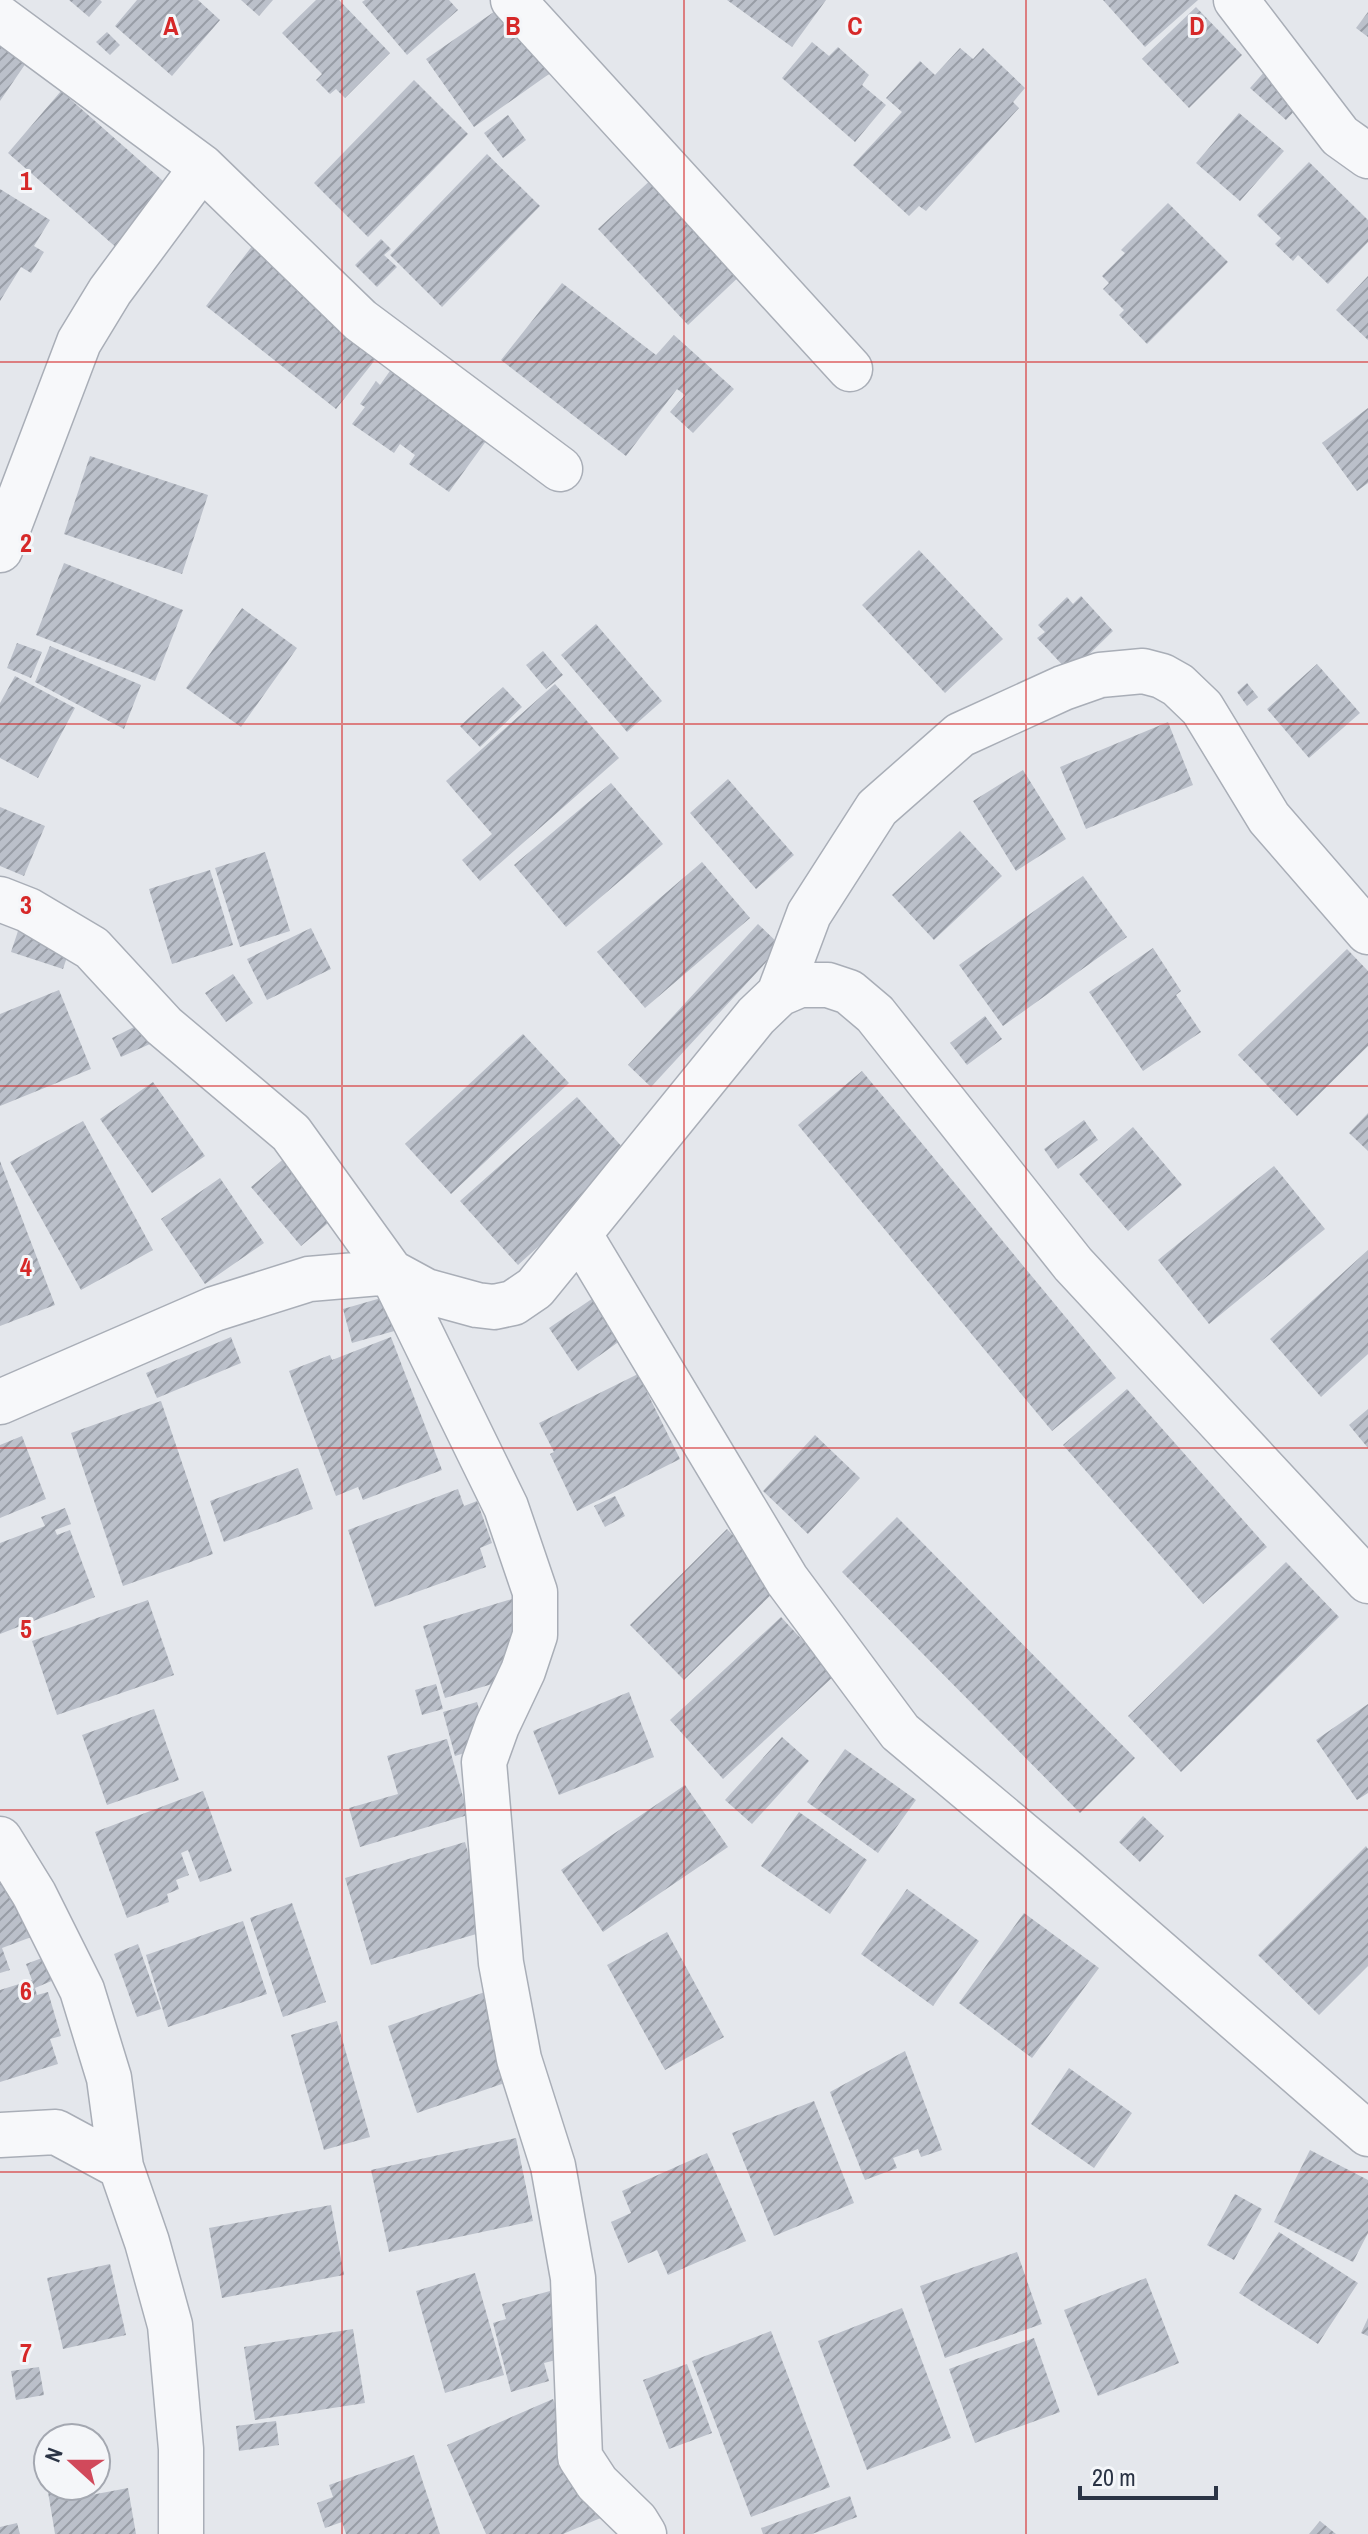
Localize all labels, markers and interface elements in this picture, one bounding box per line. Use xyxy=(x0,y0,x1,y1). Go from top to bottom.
text: A xyxy=(163,8,179,43)
text: B xyxy=(505,8,521,43)
text: C xyxy=(847,8,863,43)
text: D xyxy=(1189,8,1205,43)
text: 1 xyxy=(20,163,32,198)
text: 2 xyxy=(20,525,32,560)
text: 3 xyxy=(20,887,32,922)
text: 4 xyxy=(20,1249,32,1284)
text: 5 xyxy=(20,1611,32,1646)
text: 6 xyxy=(20,1973,32,2008)
text: 7 xyxy=(20,2335,32,2370)
north arrow xyxy=(32,2422,112,2502)
text: N xyxy=(37,2443,70,2466)
scale bar xyxy=(1080,2450,1216,2500)
text: 20 m xyxy=(1092,2461,1136,2493)

